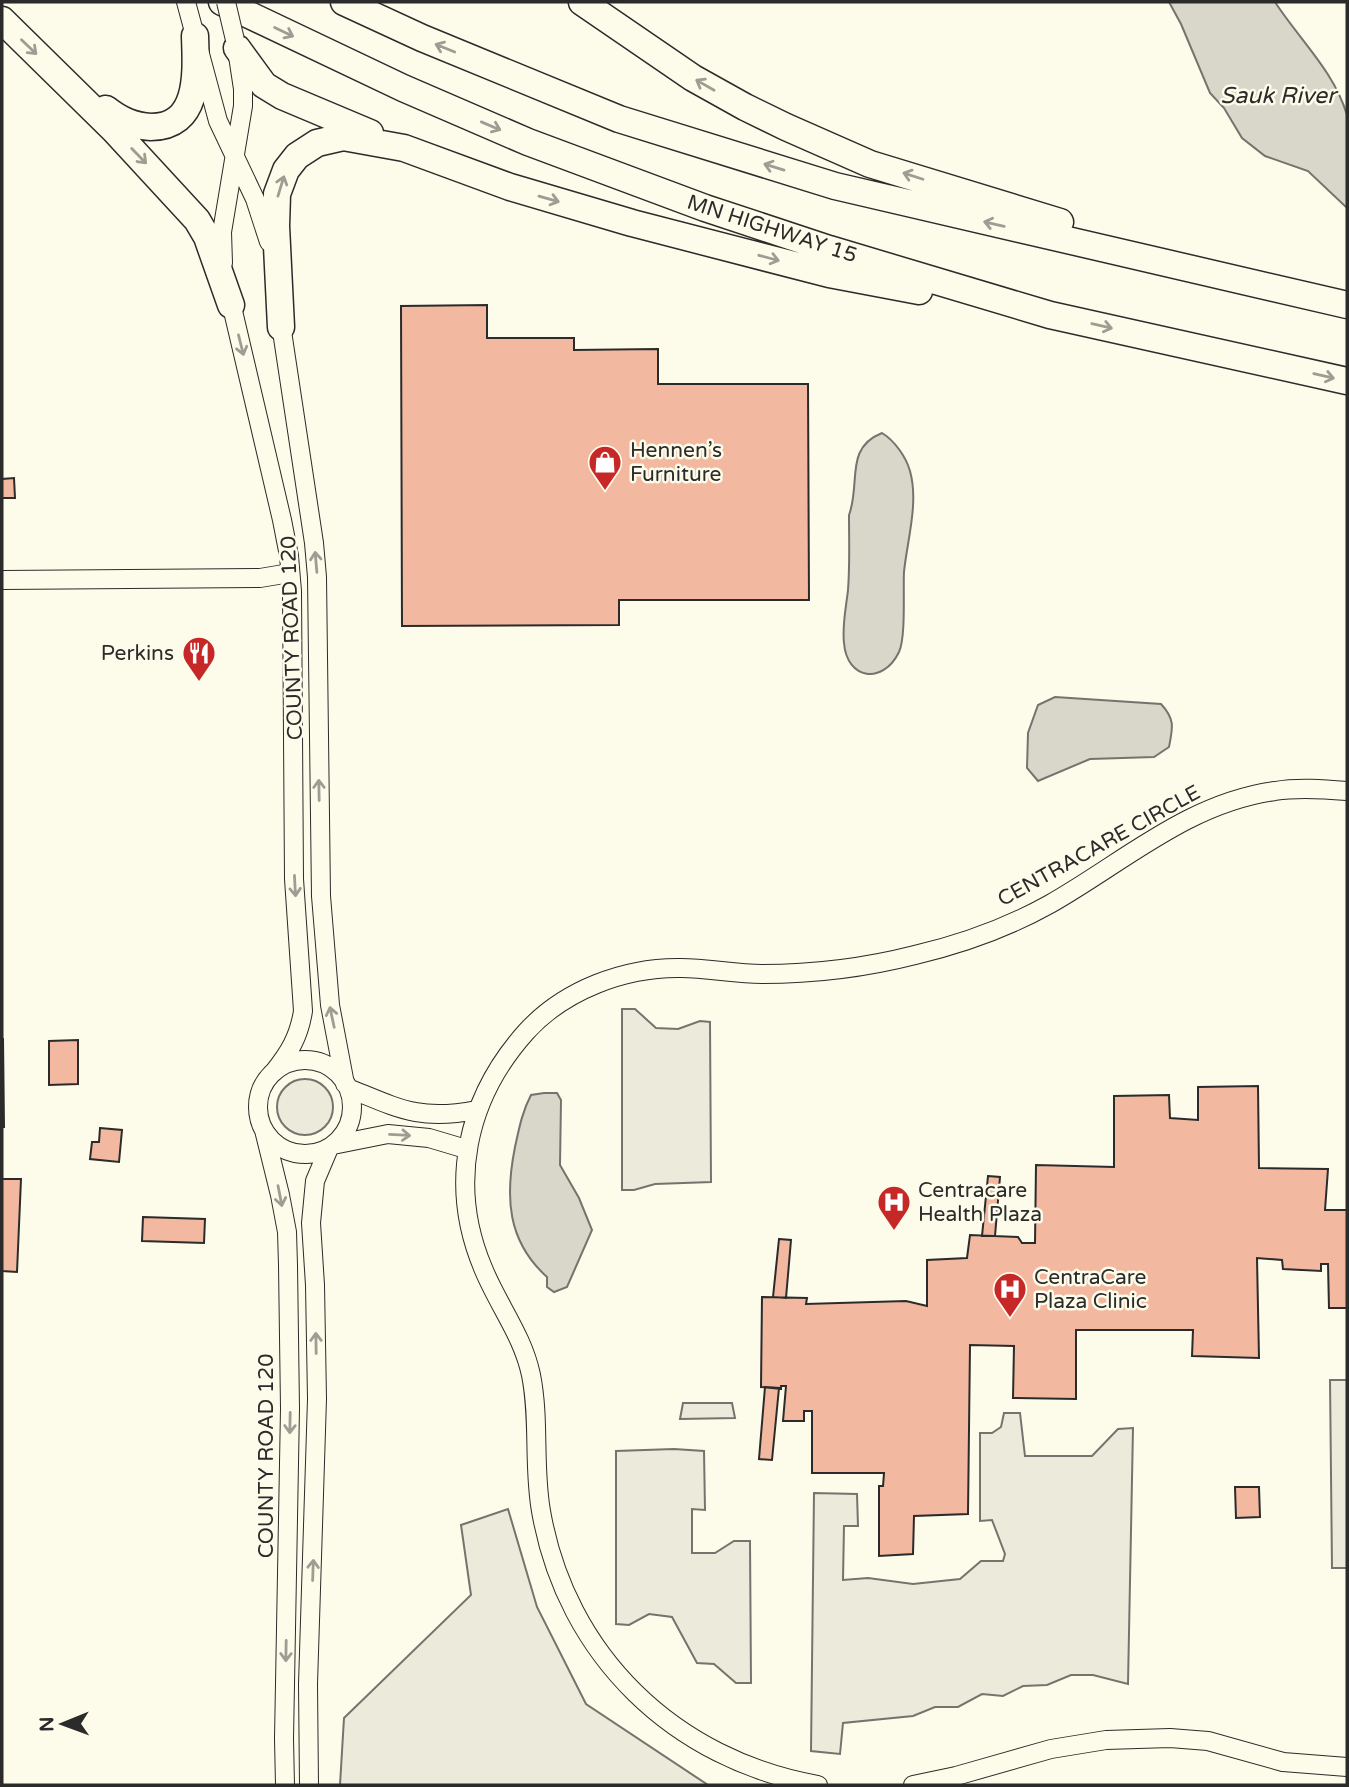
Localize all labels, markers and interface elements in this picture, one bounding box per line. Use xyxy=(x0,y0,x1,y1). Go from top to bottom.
one-way arrow xyxy=(273,25,294,39)
one-way arrow xyxy=(20,38,37,55)
one-way arrow xyxy=(435,41,457,54)
one-way arrow xyxy=(696,78,716,92)
water label: Sauk River xyxy=(1220,82,1339,110)
one-way arrow xyxy=(480,120,501,133)
one-way arrow xyxy=(131,147,148,164)
one-way arrow xyxy=(763,160,785,173)
one-way arrow xyxy=(902,169,924,182)
one-way arrow xyxy=(276,175,288,197)
street label: MN HIGHWAY 15 xyxy=(684,190,860,268)
one-way arrow xyxy=(538,193,560,206)
one-way arrow xyxy=(983,217,1006,230)
one-way arrow xyxy=(757,252,780,265)
one-way arrow xyxy=(1090,320,1113,334)
one-way arrow xyxy=(235,333,248,356)
one-way arrow xyxy=(1312,370,1335,383)
place label: Hennen’s Furniture xyxy=(630,438,722,487)
shop icon: Hennen’s Furniture xyxy=(586,443,624,492)
street label: COUNTY ROAD 120 xyxy=(276,535,308,741)
one-way arrow xyxy=(309,552,322,574)
restaurant icon: Perkins xyxy=(180,634,218,683)
place label: Perkins xyxy=(101,641,174,666)
one-way arrow xyxy=(312,779,326,802)
street label: CENTRACARE CIRCLE xyxy=(993,780,1205,912)
one-way arrow xyxy=(289,874,302,897)
one-way arrow xyxy=(325,1006,339,1029)
one-way arrow xyxy=(388,1129,411,1142)
place label: Centracare Health Plaza xyxy=(918,1178,1042,1227)
hospital icon: Centracare Health Plaza xyxy=(875,1183,913,1232)
one-way arrow xyxy=(274,1184,287,1207)
place label: CentraCare Plaza Clinic xyxy=(1034,1265,1147,1314)
hospital icon: CentraCare Plaza Clinic xyxy=(991,1270,1029,1319)
one-way arrow xyxy=(310,1331,323,1354)
street label: COUNTY ROAD 120 xyxy=(254,1354,279,1558)
one-way arrow xyxy=(283,1411,297,1434)
one-way arrow xyxy=(306,1559,319,1582)
one-way arrow xyxy=(279,1639,292,1662)
north arrow xyxy=(28,1689,98,1759)
text: N xyxy=(36,1716,58,1732)

